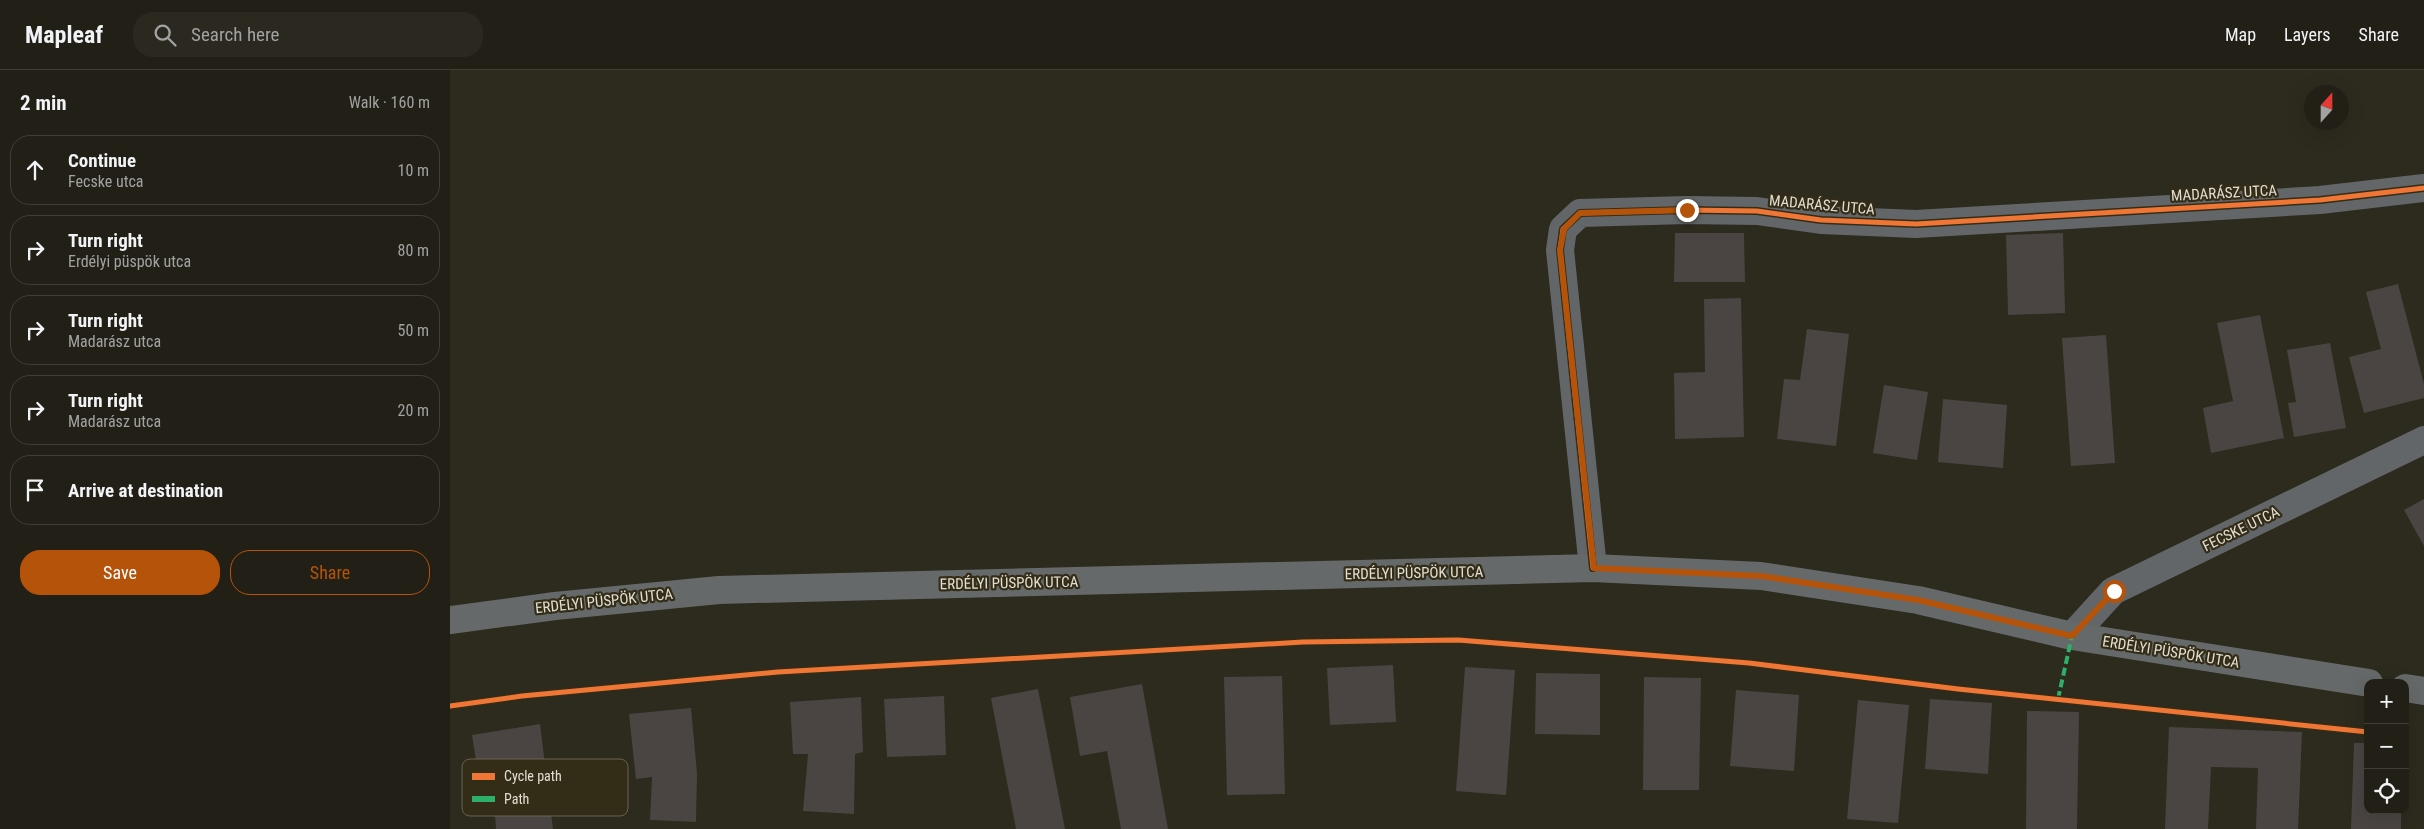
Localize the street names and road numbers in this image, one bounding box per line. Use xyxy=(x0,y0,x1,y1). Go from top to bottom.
street label: MADARÁSZ UTCA xyxy=(2171,181,2278,205)
street label: MADARÁSZ UTCA xyxy=(1768,191,1876,219)
street label: FECSKE UTCA xyxy=(2200,503,2283,555)
street label: ERDÉLYI PÜSPÖK UTCA xyxy=(1345,563,1484,583)
street label: ERDÉLYI PÜSPÖK UTCA xyxy=(940,573,1079,593)
street label: ERDÉLYI PÜSPÖK UTCA xyxy=(534,585,674,617)
street label: ERDÉLYI PÜSPÖK UTCA xyxy=(2101,632,2241,672)

